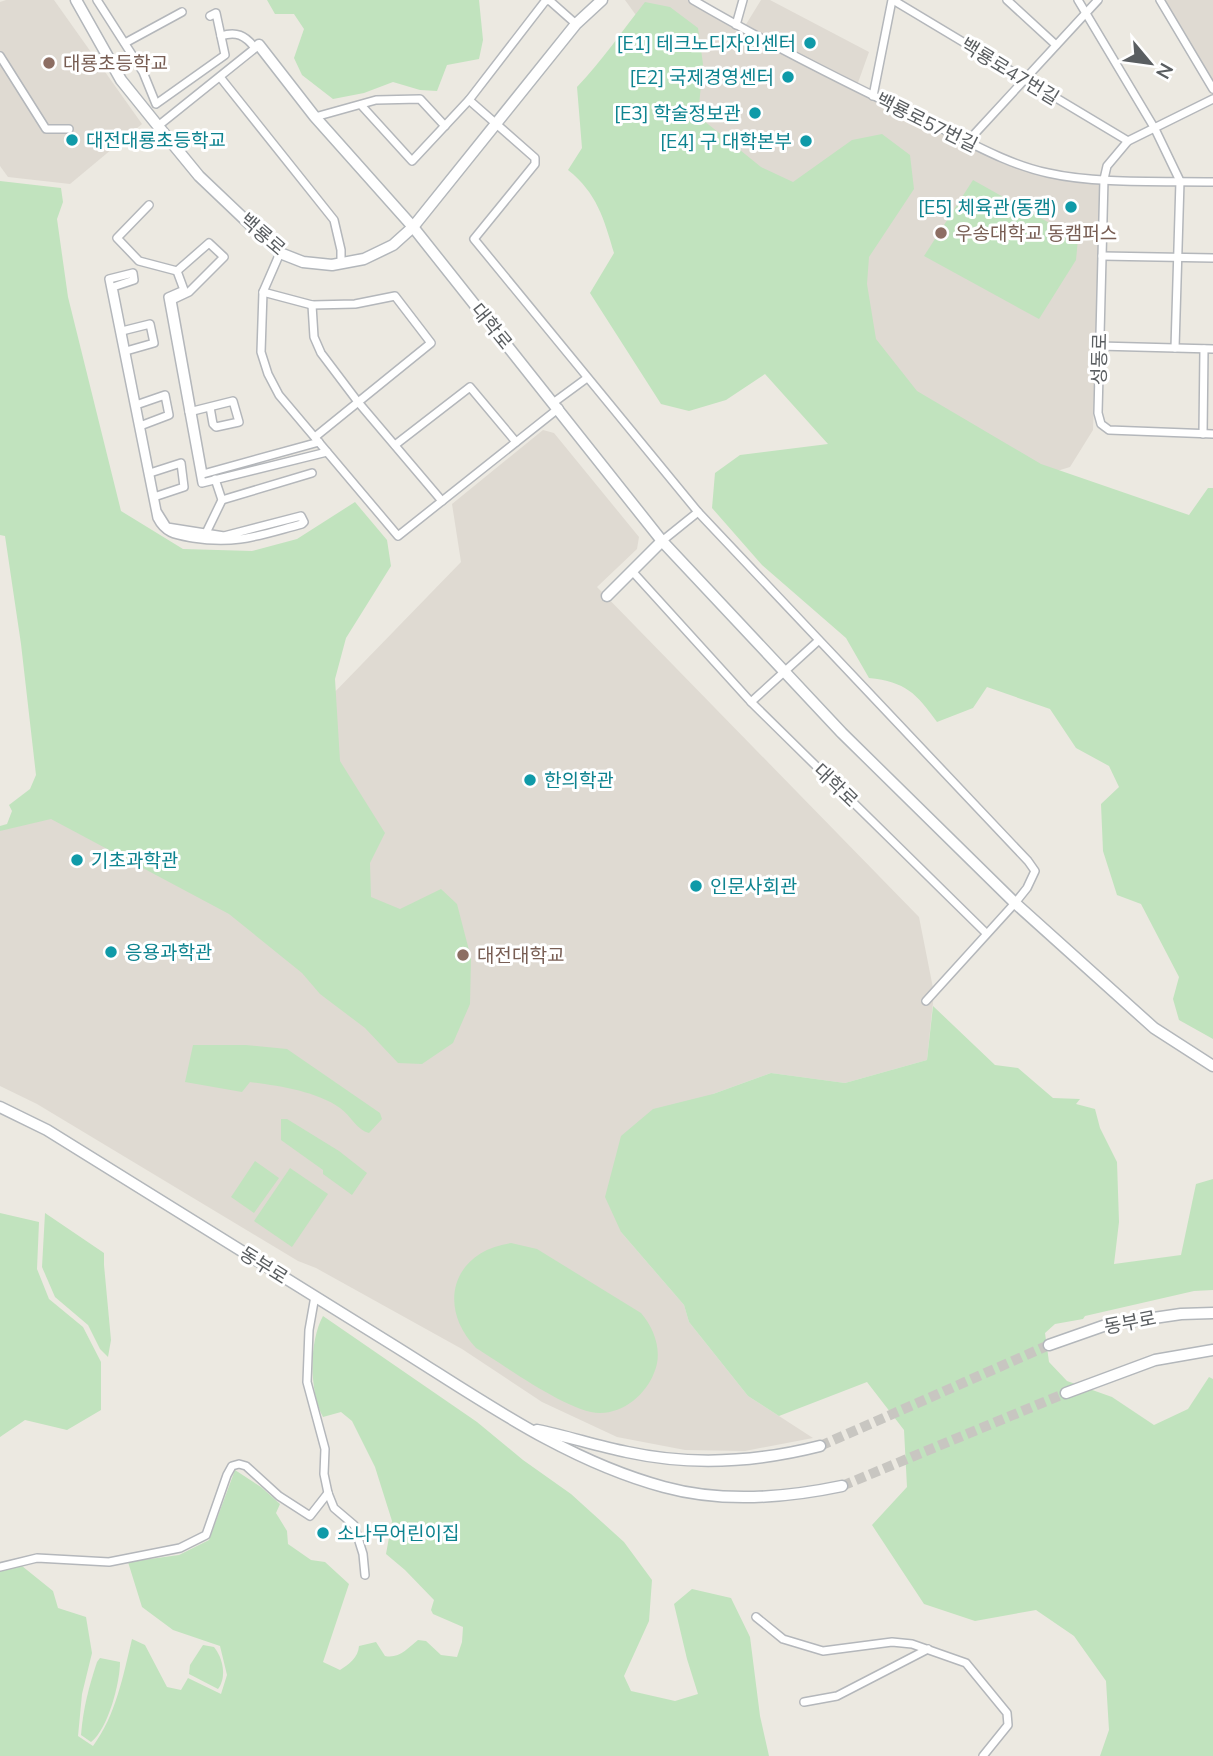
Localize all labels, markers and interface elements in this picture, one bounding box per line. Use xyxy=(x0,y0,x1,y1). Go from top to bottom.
north arrow xyxy=(1115,28,1185,98)
place label: [E1] 테크노디자인센터 xyxy=(617,31,796,55)
street label: 백룡로47번길 xyxy=(957,32,1063,110)
marker: [E1] 테크노디자인센터 xyxy=(802,35,818,51)
place label: 대룡초등학교 xyxy=(63,51,168,75)
marker: 대룡초등학교 xyxy=(41,55,57,71)
text: N xyxy=(1151,59,1179,83)
place label: [E2] 국제경영센터 xyxy=(630,65,774,89)
marker: [E2] 국제경영센터 xyxy=(780,69,796,85)
street label: 백룡로57번길 xyxy=(872,87,982,157)
place label: [E3] 학술정보관 xyxy=(614,101,741,125)
marker: [E3] 학술정보관 xyxy=(747,105,763,121)
place label: 대전대룡초등학교 xyxy=(86,128,226,152)
place label: [E4] 구 대학본부 xyxy=(660,129,792,153)
marker: 대전대룡초등학교 xyxy=(64,132,80,148)
marker: [E4] 구 대학본부 xyxy=(798,133,814,149)
place label: [E5] 체육관(동캠) xyxy=(918,195,1057,219)
marker: [E5] 체육관(동캠) xyxy=(1063,199,1079,215)
street label: 백룡로 xyxy=(235,208,291,260)
place label: 우송대학교 동캠퍼스 xyxy=(955,221,1117,245)
marker: 우송대학교 동캠퍼스 xyxy=(933,225,949,241)
street label: 대학로 xyxy=(466,298,518,354)
street label: 성동로 xyxy=(1087,333,1111,385)
street label: 대학로 xyxy=(809,758,863,812)
place label: 한의학관 xyxy=(544,768,614,792)
marker: 한의학관 xyxy=(522,772,538,788)
place label: 기초과학관 xyxy=(91,848,178,872)
marker: 기초과학관 xyxy=(69,852,85,868)
place label: 인문사회관 xyxy=(710,874,797,898)
marker: 인문사회관 xyxy=(688,878,704,894)
place label: 응용과학관 xyxy=(125,940,212,964)
place label: 대전대학교 xyxy=(477,943,564,967)
marker: 응용과학관 xyxy=(103,944,119,960)
marker: 대전대학교 xyxy=(455,947,471,963)
street label: 동부로 xyxy=(235,1241,293,1289)
street label: 동부로 xyxy=(1102,1305,1158,1339)
place label: 소나무어린이집 xyxy=(337,1521,459,1545)
marker: 소나무어린이집 xyxy=(315,1525,331,1541)

